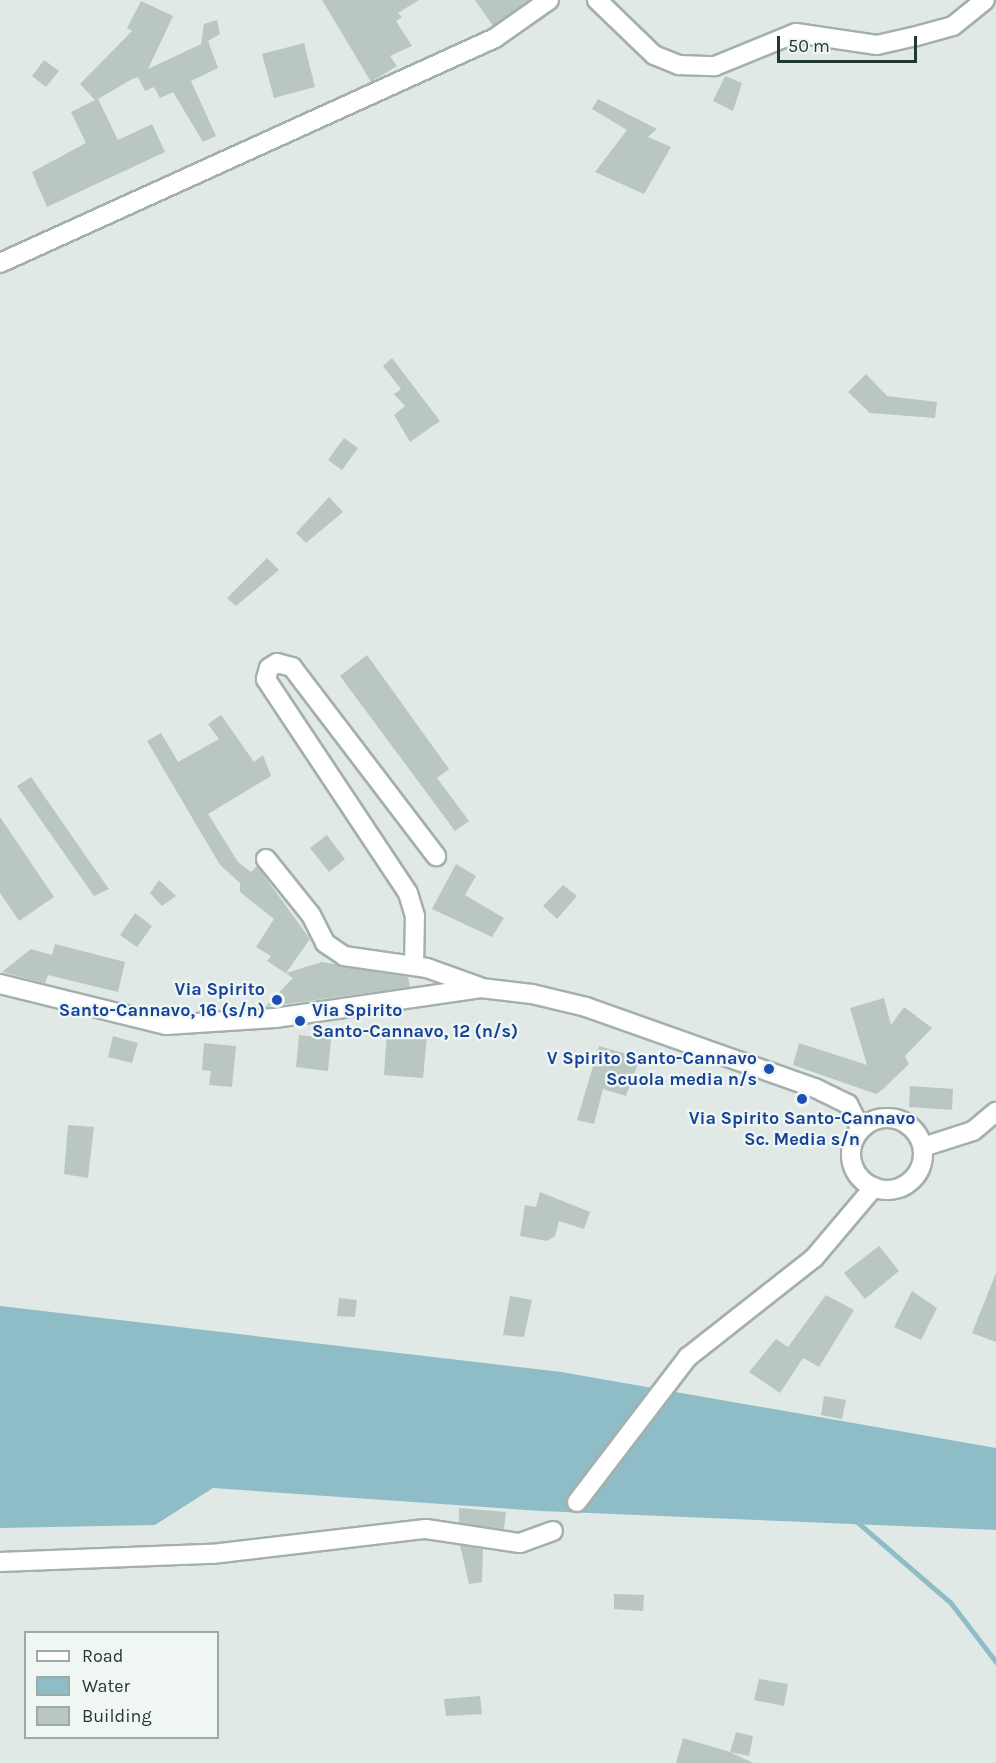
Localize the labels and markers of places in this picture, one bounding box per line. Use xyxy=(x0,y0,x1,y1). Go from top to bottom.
place label: Via Spirito Santo-Cannavo, 16 (s/n) xyxy=(59,979,265,1022)
marker: Via Spirito Santo-Cannavo, 16 (s/n) xyxy=(270,993,284,1007)
place label: Via Spirito Santo-Cannavo, 12 (n/s) xyxy=(312,1000,518,1042)
marker: Via Spirito Santo-Cannavo, 12 (n/s) xyxy=(293,1014,307,1028)
place label: V Spirito Santo-Cannavo Scuola media n/s xyxy=(547,1048,757,1090)
marker: V Spirito Santo-Cannavo Scuola media n/s xyxy=(762,1062,776,1076)
marker: Via Spirito Santo-Cannavo Sc. Media s/n xyxy=(795,1092,809,1106)
place label: Via Spirito Santo-Cannavo Sc. Media s/n xyxy=(689,1108,915,1150)

